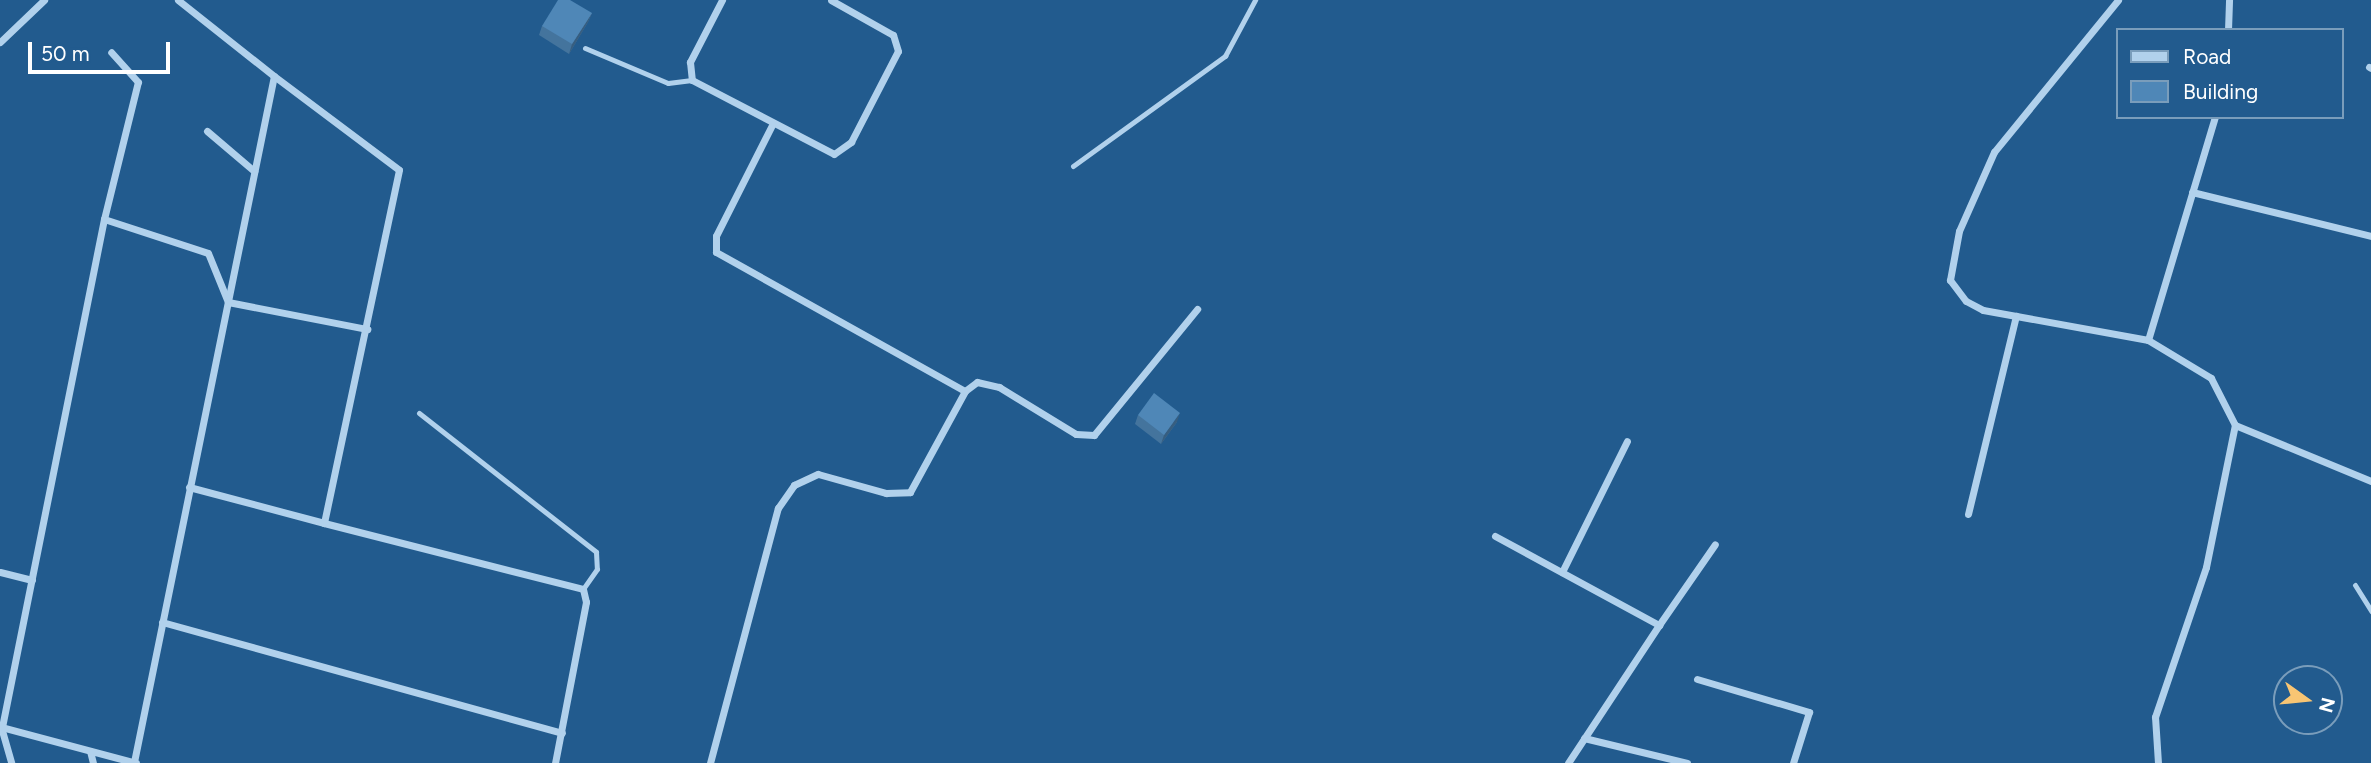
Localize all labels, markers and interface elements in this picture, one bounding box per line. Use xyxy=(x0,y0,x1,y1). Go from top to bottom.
scale bar xyxy=(32,28,173,72)
legend xyxy=(2116,28,2343,119)
text: 50 m xyxy=(41,41,90,66)
text: Road xyxy=(2183,44,2231,69)
text: Building xyxy=(2183,79,2258,104)
north arrow xyxy=(2273,665,2343,735)
text: N xyxy=(2314,695,2340,715)

